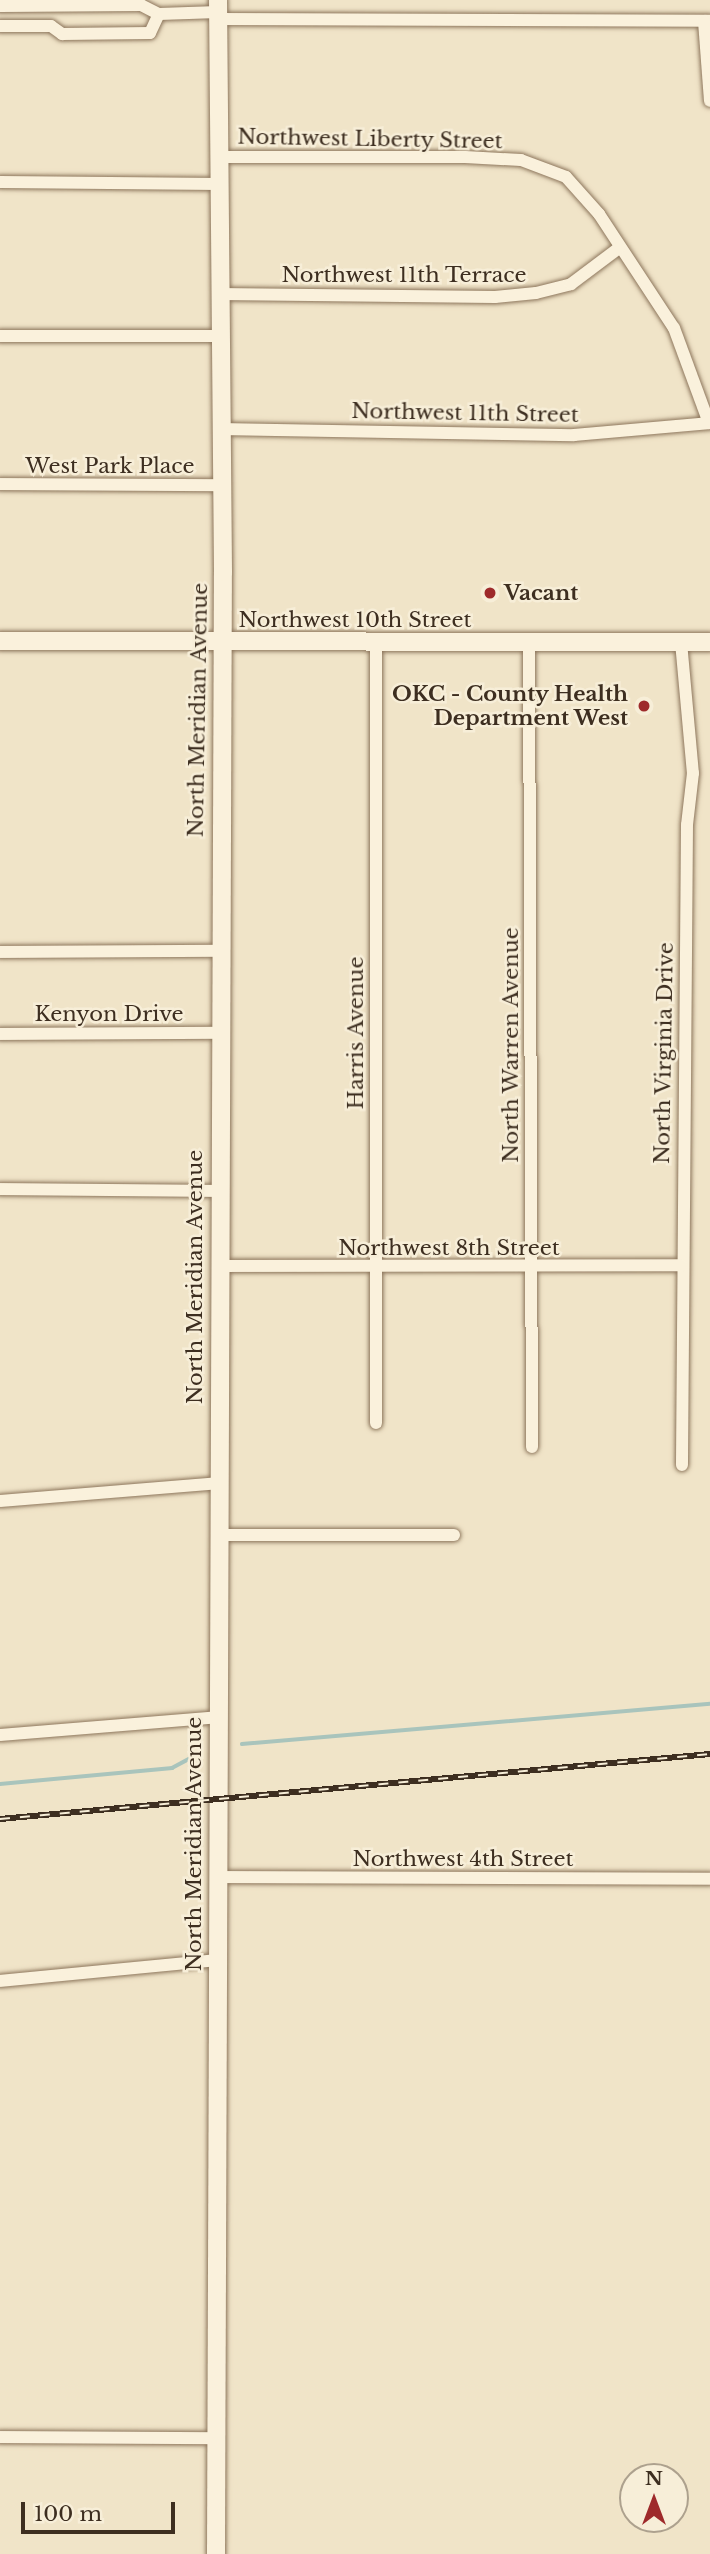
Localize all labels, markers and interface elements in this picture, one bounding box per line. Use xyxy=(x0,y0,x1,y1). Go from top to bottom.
street label: Northwest Liberty Street xyxy=(237,124,503,154)
street label: Northwest 11th Terrace xyxy=(281,262,527,288)
street label: Northwest 11th Street xyxy=(351,398,579,428)
street label: West Park Place xyxy=(25,453,195,479)
place label: Vacant xyxy=(504,580,578,606)
street label: North Meridian Avenue xyxy=(183,582,213,838)
marker: Vacant xyxy=(482,585,498,601)
street label: Northwest 10th Street xyxy=(238,607,472,633)
place label: OKC - County Health Department West xyxy=(391,681,628,731)
marker: OKC - County Health Department West xyxy=(634,696,654,716)
street label: North Warren Avenue xyxy=(498,926,524,1164)
street label: North Virginia Drive xyxy=(649,941,679,1165)
street label: Harris Avenue xyxy=(343,956,369,1110)
street label: Kenyon Drive xyxy=(34,1001,184,1027)
street label: North Meridian Avenue xyxy=(182,1149,208,1405)
street label: Northwest 8th Street xyxy=(338,1235,560,1261)
street label: North Meridian Avenue xyxy=(181,1716,207,1972)
street label: Northwest 4th Street xyxy=(353,1846,573,1872)
north arrow xyxy=(619,2463,689,2533)
text: N xyxy=(645,2467,663,2490)
scale bar xyxy=(24,2488,178,2532)
text: 100 m xyxy=(34,2501,102,2527)

